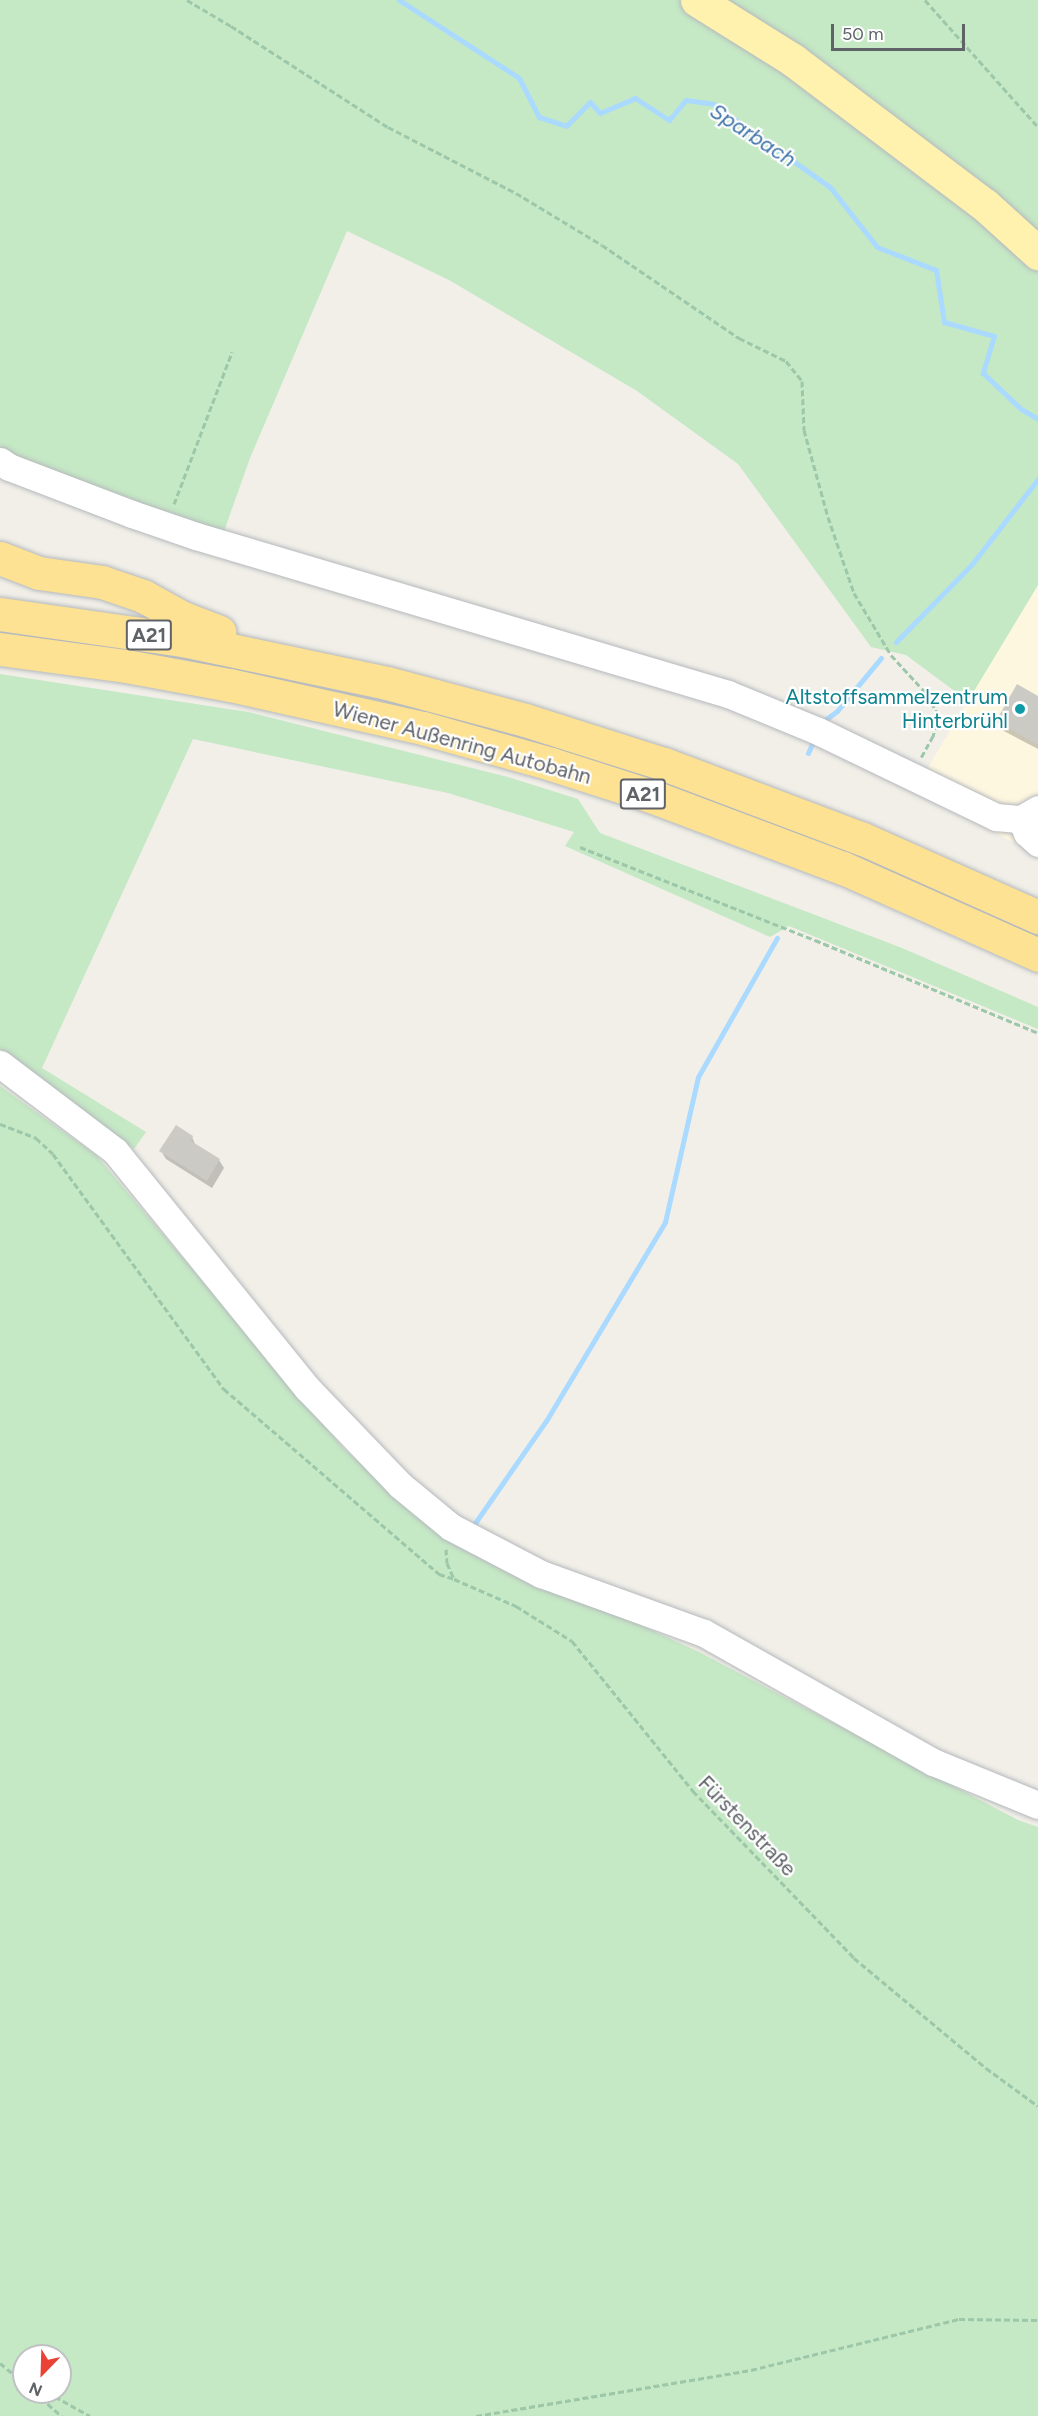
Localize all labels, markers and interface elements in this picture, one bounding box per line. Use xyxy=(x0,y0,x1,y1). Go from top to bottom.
scale bar xyxy=(834,12,968,50)
text: 50 m xyxy=(842,23,884,45)
water label: Sparbach xyxy=(705,98,801,172)
road number: A21 xyxy=(125,618,173,652)
place label: Altstoffsammelzentrum Hinterbrühl xyxy=(785,684,1008,734)
street label: Wiener Außenring Autobahn xyxy=(330,696,594,790)
marker: Altstoffsammelzentrum Hinterbrühl xyxy=(1013,702,1027,716)
road number: A21 xyxy=(619,777,667,811)
street label: Fürstenstraße xyxy=(693,1771,801,1881)
north arrow xyxy=(12,2344,72,2404)
text: N xyxy=(26,2378,45,2400)

